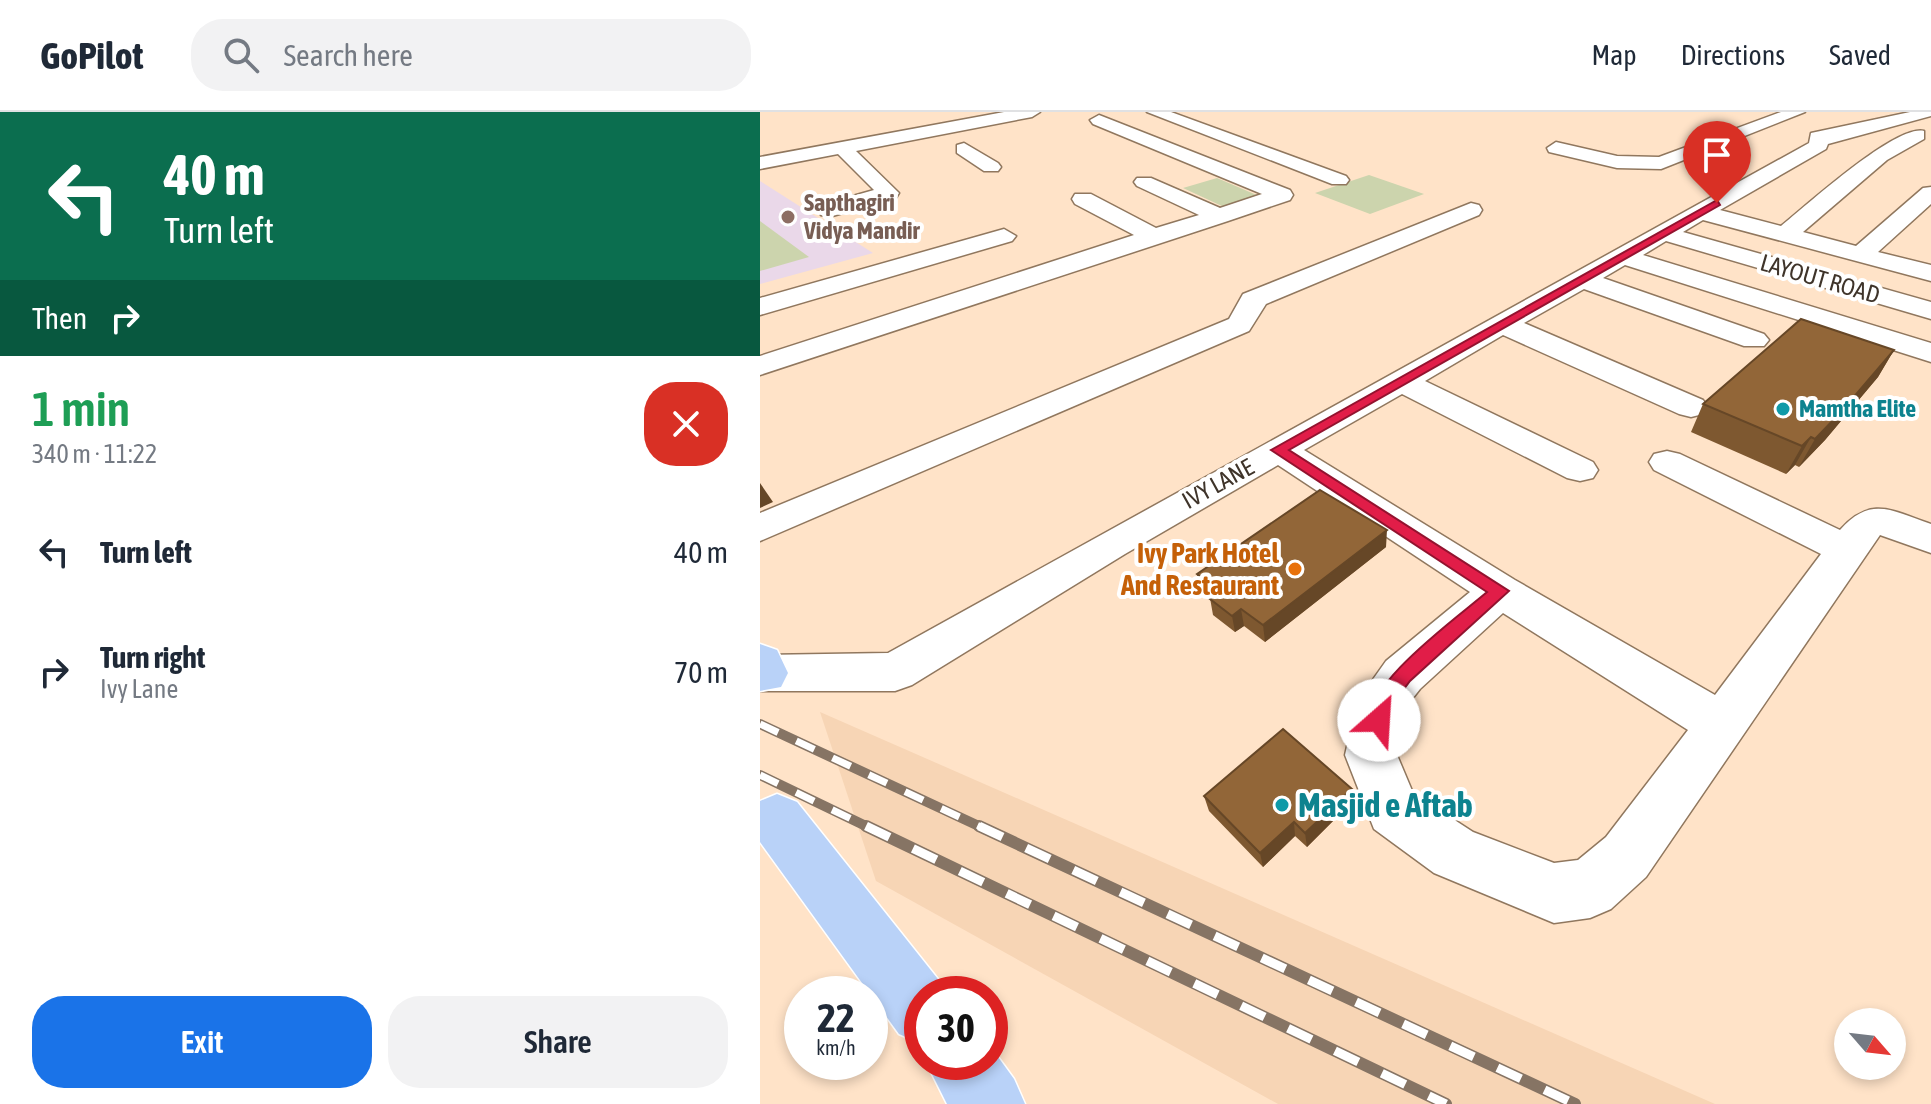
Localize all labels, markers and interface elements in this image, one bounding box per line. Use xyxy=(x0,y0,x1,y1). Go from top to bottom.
search box xyxy=(191,19,751,91)
icon: search xyxy=(219,33,263,77)
text: GoPilot xyxy=(40,34,143,77)
text: Search here xyxy=(283,38,413,72)
text: Map xyxy=(1592,39,1637,71)
text: Directions xyxy=(1681,39,1785,71)
text: Saved xyxy=(1829,39,1891,71)
pin xyxy=(1683,121,1751,203)
icon: arrive xyxy=(1695,133,1739,177)
text: 40 m xyxy=(164,143,265,207)
icon: left xyxy=(32,144,136,248)
place label: Sapthagiri Vidya Mandir xyxy=(803,189,921,244)
marker: Sapthagiri Vidya Mandir xyxy=(779,208,797,226)
text: Turn left xyxy=(164,209,274,251)
street label: LAYOUT ROAD xyxy=(1757,249,1883,308)
icon: right xyxy=(103,296,147,340)
text: Then xyxy=(32,301,87,335)
text: 1 min xyxy=(32,381,130,436)
button: close xyxy=(644,382,728,466)
place label: Mamtha Elite xyxy=(1799,395,1916,422)
marker: Mamtha Elite xyxy=(1774,400,1792,418)
text: 340 m · 11:22 xyxy=(32,439,157,469)
street label: IVY LANE xyxy=(1177,453,1258,514)
icon: left xyxy=(32,530,76,574)
text: Turn left xyxy=(100,535,192,569)
text: 40 m xyxy=(674,535,728,569)
place label: Ivy Park Hotel And Restaurant xyxy=(1120,537,1280,601)
marker: Ivy Park Hotel And Restaurant xyxy=(1286,560,1304,578)
text: Turn right xyxy=(100,640,206,674)
icon: right xyxy=(32,650,76,694)
text: 70 m xyxy=(674,655,728,689)
text: Ivy Lane xyxy=(100,674,178,704)
position arrow xyxy=(1337,678,1421,762)
place label: Masjid e Aftab xyxy=(1298,785,1473,824)
marker: Masjid e Aftab xyxy=(1273,796,1291,814)
speed limit sign: 30 xyxy=(904,976,1008,1080)
text: 22 xyxy=(817,995,855,1040)
button: Exit xyxy=(32,996,372,1088)
button: Share xyxy=(388,996,728,1088)
north arrow xyxy=(1834,1008,1906,1080)
map controls xyxy=(1834,1008,1906,1080)
text: km/h xyxy=(816,1036,856,1059)

